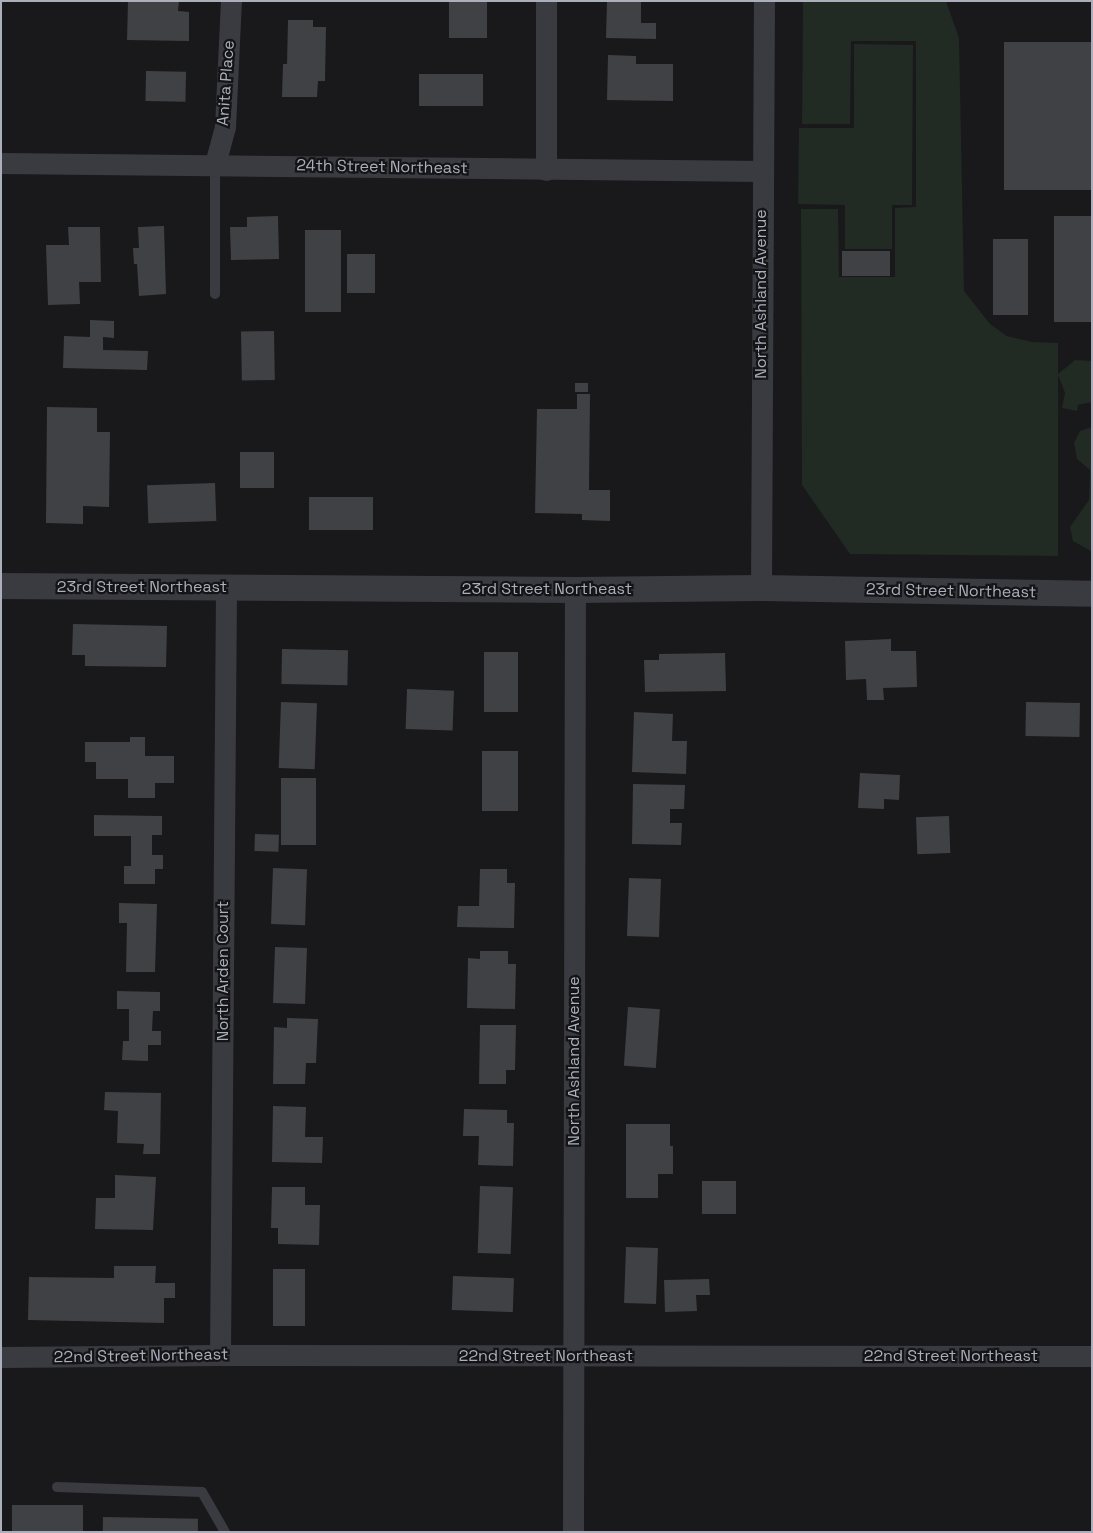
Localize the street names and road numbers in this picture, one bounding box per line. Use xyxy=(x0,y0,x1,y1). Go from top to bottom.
street label: Anita Place xyxy=(213,39,239,127)
street label: 24th Street Northeast xyxy=(296,156,468,178)
street label: North Ashland Avenue xyxy=(751,209,771,379)
street label: 23rd Street Northeast xyxy=(57,577,227,597)
street label: 23rd Street Northeast xyxy=(462,579,632,599)
street label: 23rd Street Northeast xyxy=(866,580,1036,602)
street label: North Arden Court xyxy=(213,901,233,1041)
street label: North Ashland Avenue xyxy=(564,976,584,1146)
street label: 22nd Street Northeast xyxy=(54,1345,228,1367)
street label: 22nd Street Northeast xyxy=(459,1346,633,1366)
street label: 22nd Street Northeast xyxy=(864,1346,1038,1366)

